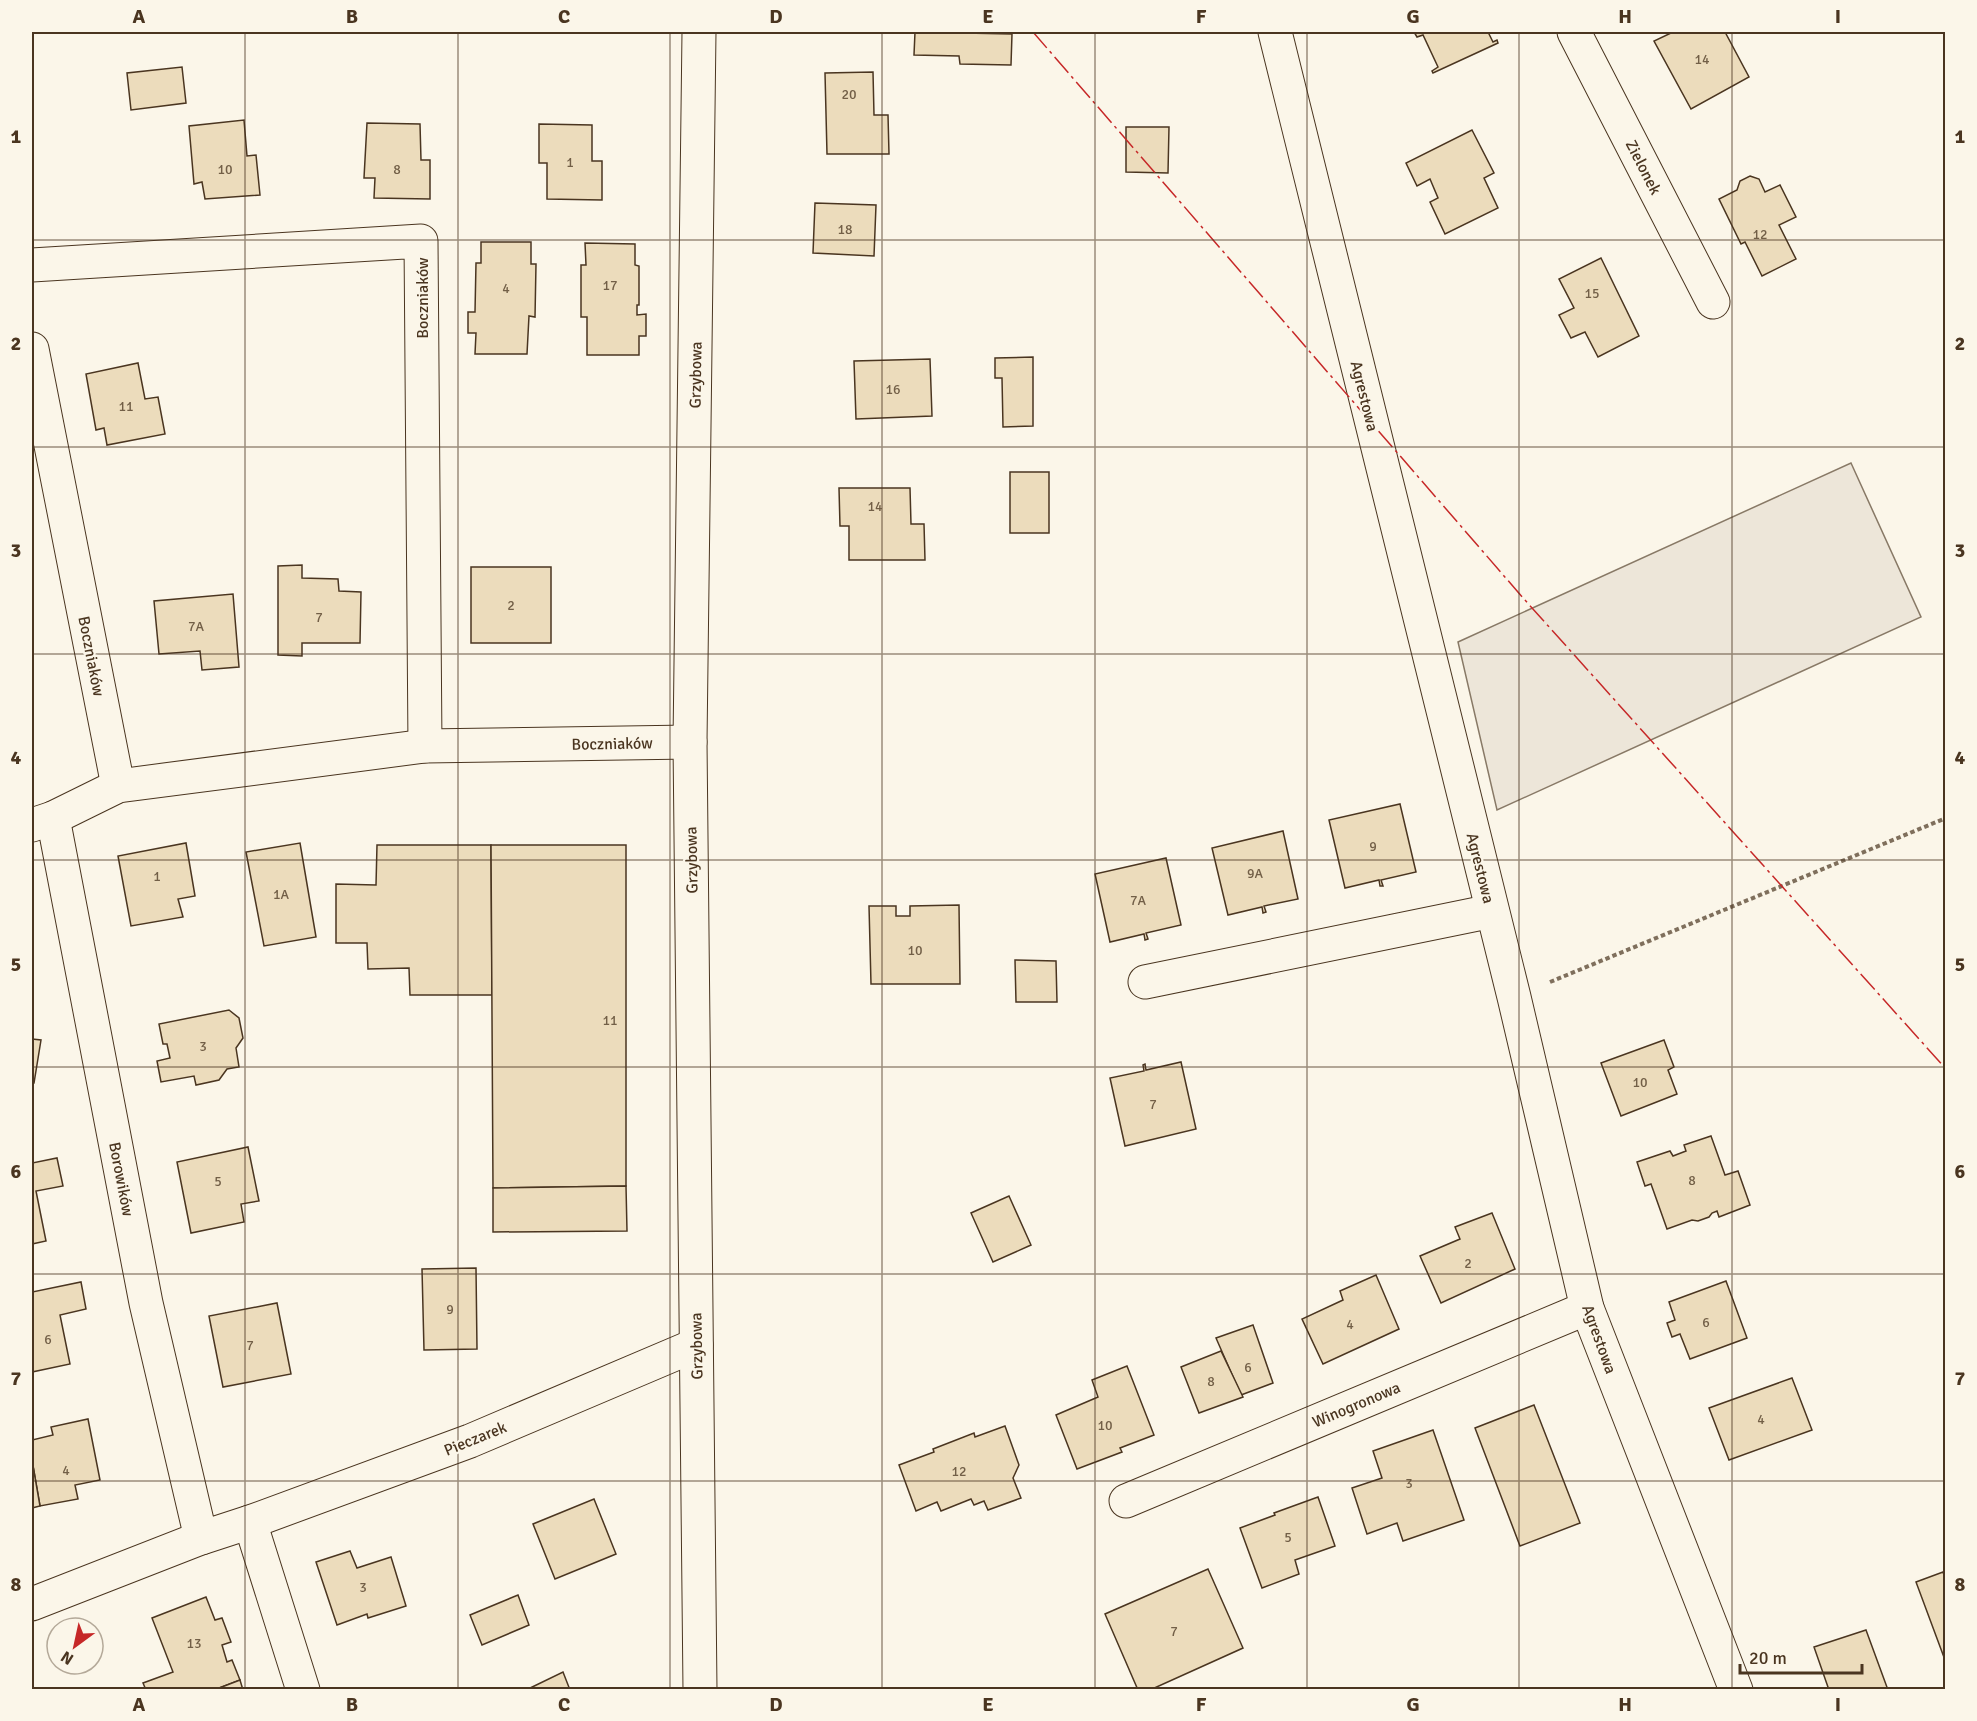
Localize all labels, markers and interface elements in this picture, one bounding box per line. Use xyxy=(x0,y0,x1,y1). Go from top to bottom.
text: A xyxy=(133,4,146,29)
text: B xyxy=(346,4,358,29)
text: C xyxy=(558,4,570,29)
text: D xyxy=(769,4,783,29)
text: E xyxy=(982,4,994,29)
text: F xyxy=(1196,4,1207,29)
text: G xyxy=(1406,4,1420,29)
text: H xyxy=(1618,4,1632,29)
text: I xyxy=(1835,4,1841,29)
house number: 14 xyxy=(1694,51,1710,68)
house number: 20 xyxy=(841,86,857,103)
text: 1 xyxy=(11,124,22,149)
text: 1 xyxy=(1955,124,1966,149)
street label: Zielonek xyxy=(1621,137,1665,198)
house number: 1 xyxy=(566,154,574,171)
house number: 10 xyxy=(217,161,233,178)
house number: 8 xyxy=(393,161,401,178)
house number: 18 xyxy=(837,221,853,238)
house number: 12 xyxy=(1752,226,1768,243)
street label: Boczniaków xyxy=(413,257,433,339)
house number: 17 xyxy=(602,277,618,294)
house number: 4 xyxy=(502,280,510,297)
house number: 15 xyxy=(1584,285,1600,302)
text: 2 xyxy=(11,331,21,356)
text: 2 xyxy=(1955,331,1965,356)
street label: Grzybowa xyxy=(685,341,707,409)
street label: Agrestowa xyxy=(1346,359,1382,434)
house number: 16 xyxy=(885,381,901,398)
house number: 11 xyxy=(118,398,134,415)
house number: 14 xyxy=(867,498,883,515)
text: 3 xyxy=(11,538,21,563)
text: 3 xyxy=(1955,538,1965,563)
house number: 2 xyxy=(507,597,515,614)
house number: 7 xyxy=(315,609,323,626)
street label: Boczniaków xyxy=(73,614,109,698)
house number: 7A xyxy=(188,618,204,635)
street label: Boczniaków xyxy=(571,733,653,755)
text: 4 xyxy=(11,745,22,770)
text: 4 xyxy=(1955,745,1966,770)
street label: Grzybowa xyxy=(681,826,703,894)
street label: Agrestowa xyxy=(1462,831,1498,906)
house number: 9 xyxy=(1369,838,1377,855)
house number: 9A xyxy=(1247,865,1263,882)
house number: 1 xyxy=(153,868,161,885)
house number: 1A xyxy=(273,886,289,903)
house number: 7A xyxy=(1130,892,1146,909)
house number: 10 xyxy=(907,942,923,959)
text: 5 xyxy=(11,952,21,977)
text: 5 xyxy=(1955,952,1965,977)
house number: 11 xyxy=(602,1012,618,1029)
house number: 3 xyxy=(199,1038,207,1055)
house number: 10 xyxy=(1632,1074,1648,1091)
house number: 7 xyxy=(1149,1096,1157,1113)
street label: Borowików xyxy=(104,1140,138,1218)
text: 6 xyxy=(11,1159,22,1184)
text: 6 xyxy=(1955,1159,1966,1184)
house number: 8 xyxy=(1688,1172,1696,1189)
house number: 5 xyxy=(214,1173,222,1190)
house number: 2 xyxy=(1464,1255,1472,1272)
house number: 9 xyxy=(446,1301,454,1318)
street label: Agrestowa xyxy=(1577,1302,1621,1377)
street label: Grzybowa xyxy=(686,1312,708,1380)
house number: 6 xyxy=(1702,1314,1710,1331)
house number: 4 xyxy=(1346,1316,1354,1333)
house number: 6 xyxy=(44,1331,52,1348)
house number: 7 xyxy=(246,1337,254,1354)
house number: 6 xyxy=(1244,1359,1252,1376)
text: 7 xyxy=(11,1366,22,1391)
text: 7 xyxy=(1955,1366,1966,1391)
house number: 8 xyxy=(1207,1373,1215,1390)
street label: Winogronowa xyxy=(1309,1377,1403,1432)
house number: 4 xyxy=(1757,1411,1765,1428)
street label: Pieczarek xyxy=(441,1417,510,1461)
house number: 10 xyxy=(1097,1417,1113,1434)
house number: 4 xyxy=(62,1462,70,1479)
house number: 12 xyxy=(951,1463,967,1480)
house number: 3 xyxy=(1405,1475,1413,1492)
house number: 5 xyxy=(1284,1529,1292,1546)
text: 8 xyxy=(11,1572,22,1597)
text: 8 xyxy=(1955,1572,1966,1597)
house number: 3 xyxy=(359,1579,367,1596)
north arrow xyxy=(45,1616,105,1676)
house number: 7 xyxy=(1170,1623,1178,1640)
house number: 13 xyxy=(186,1635,202,1652)
scale bar xyxy=(1740,1637,1862,1675)
text: N xyxy=(57,1646,77,1669)
text: 20 m xyxy=(1749,1647,1787,1669)
text: A xyxy=(133,1692,146,1717)
text: B xyxy=(346,1692,358,1717)
text: C xyxy=(558,1692,570,1717)
text: D xyxy=(769,1692,783,1717)
text: E xyxy=(982,1692,994,1717)
text: F xyxy=(1196,1692,1207,1717)
text: G xyxy=(1406,1692,1420,1717)
text: H xyxy=(1618,1692,1632,1717)
text: I xyxy=(1835,1692,1841,1717)

